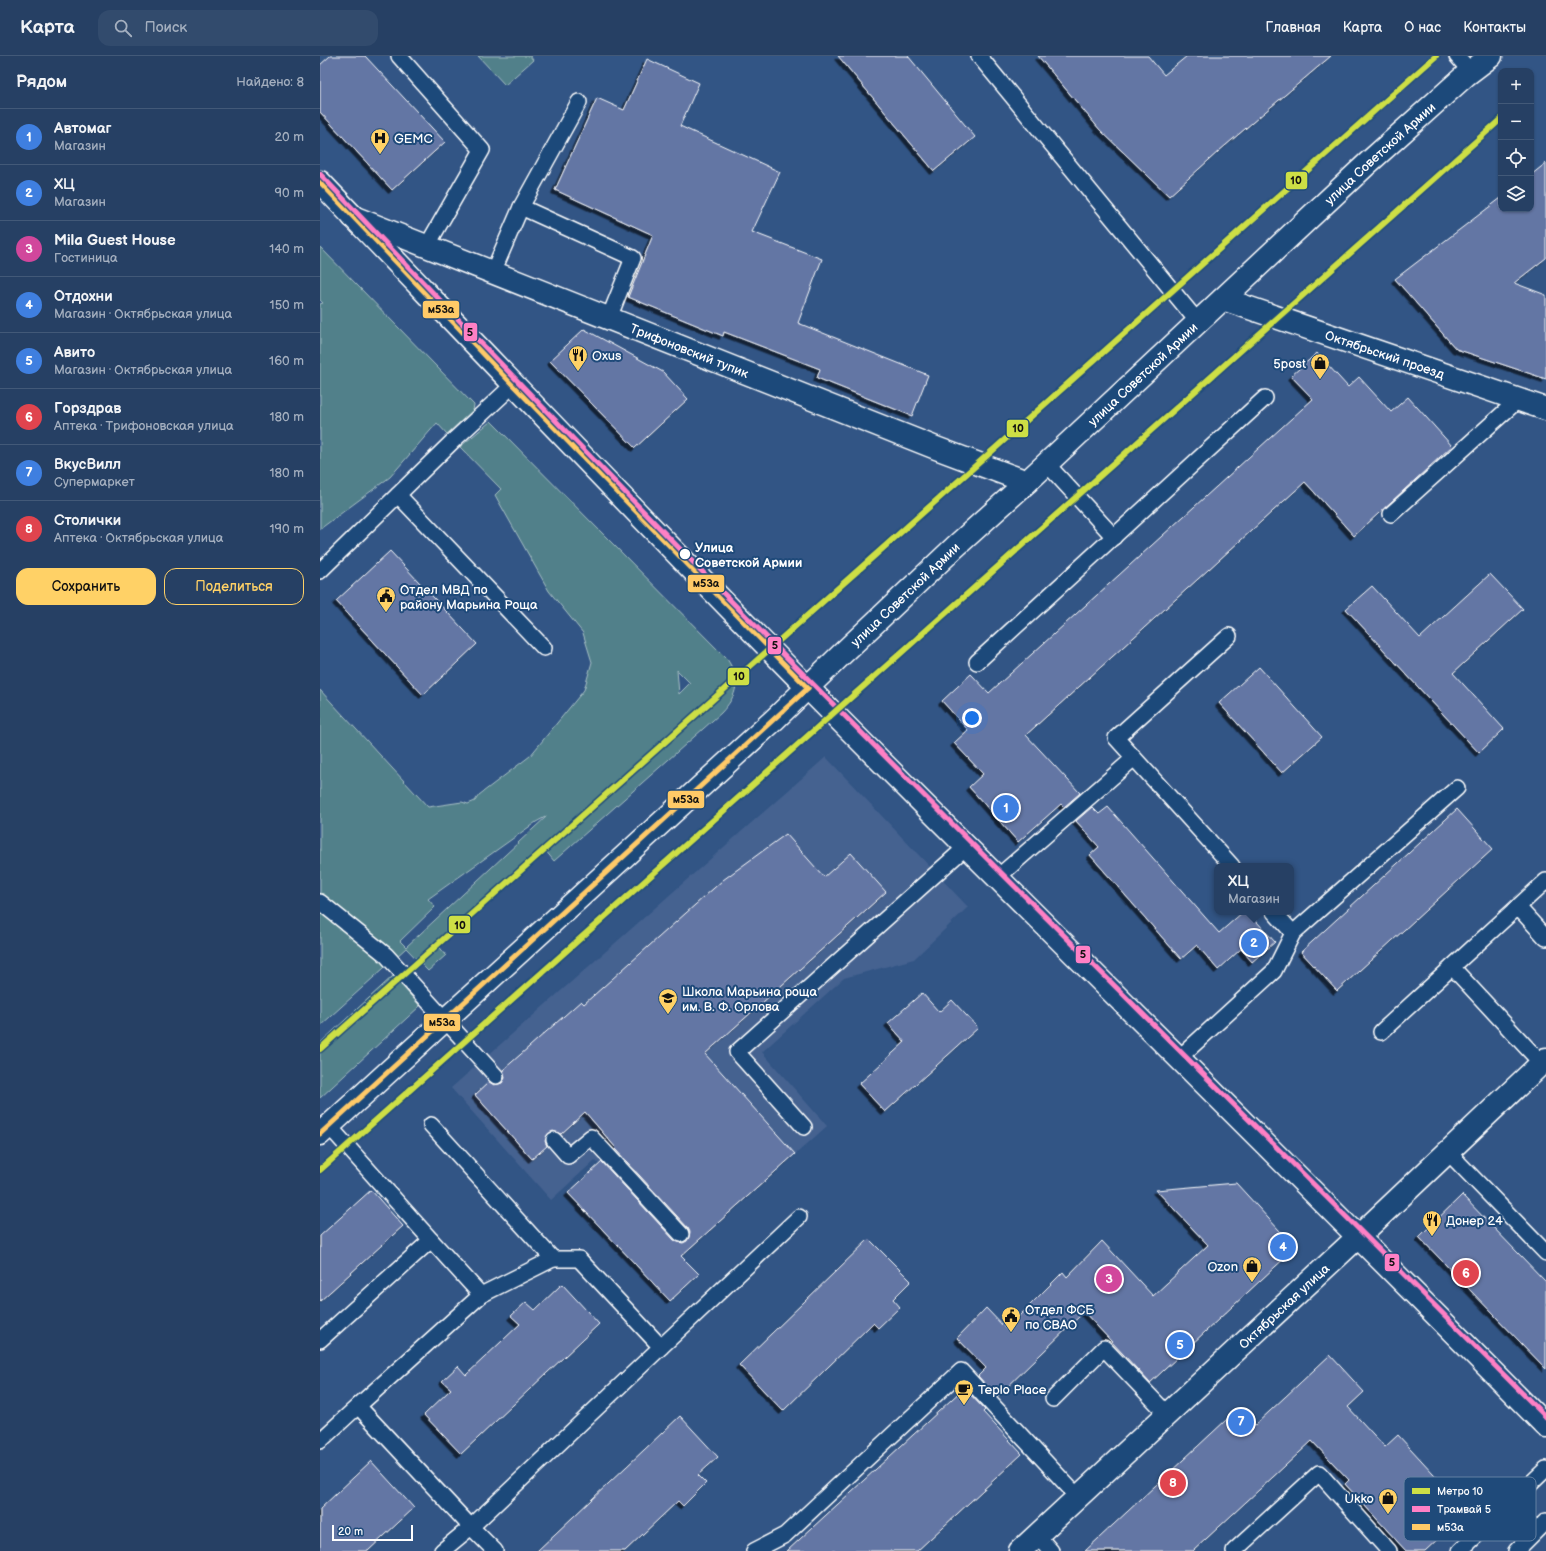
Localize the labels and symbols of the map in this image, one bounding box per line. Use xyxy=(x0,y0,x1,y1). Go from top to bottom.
street label: улица Советской Армии xyxy=(1322,99,1439,208)
hospital icon: GEMC xyxy=(369,127,391,155)
place label: GEMC xyxy=(394,131,433,147)
line badge: 10 xyxy=(1285,171,1308,190)
text: 10 xyxy=(1290,174,1302,187)
line badge: м53а xyxy=(422,300,460,319)
text: м53а xyxy=(428,303,455,316)
street label: улица Советской Армии xyxy=(1085,320,1201,430)
street label: Трифоновский тупик xyxy=(628,321,751,382)
line badge: 5 xyxy=(463,322,478,342)
text: 5 xyxy=(467,326,474,339)
street label: Октябрьский проезд xyxy=(1323,327,1446,383)
restaurant icon: Oxus xyxy=(567,344,589,372)
place label: Oxus xyxy=(592,348,622,364)
shop icon: 5post xyxy=(1309,352,1331,380)
place label: 5post xyxy=(1273,356,1306,372)
line badge: 10 xyxy=(1006,419,1029,438)
text: 10 xyxy=(1012,422,1024,435)
place label: Улица Советской Армии xyxy=(695,540,802,571)
street label: улица Советской Армии xyxy=(848,540,964,650)
marker: Улица Советской Армии xyxy=(678,547,692,561)
line badge: м53а xyxy=(687,574,725,593)
text: м53а xyxy=(693,577,720,590)
place label: Отдел МВД по району Марьина Роща xyxy=(400,582,538,613)
public building icon: Отдел МВД по району Марьина Роща xyxy=(375,585,397,613)
line badge: 5 xyxy=(767,636,782,655)
text: 5 xyxy=(772,639,779,652)
line badge: 10 xyxy=(727,667,750,686)
text: 10 xyxy=(733,670,745,683)
your location xyxy=(962,708,982,728)
line badge: м53а xyxy=(667,790,705,809)
text: м53а xyxy=(673,793,700,806)
pin: 1 xyxy=(993,793,1019,823)
line badge: 10 xyxy=(448,915,471,934)
text: 10 xyxy=(454,919,466,932)
pin: 2 xyxy=(1241,928,1267,958)
line badge: 5 xyxy=(1075,945,1091,964)
text: 5 xyxy=(1080,948,1087,961)
place label: Школа Марьина роща им. В. Ф. Орлова xyxy=(682,984,817,1015)
school or university icon: Школа Марьина роща им. В. Ф. Орлова xyxy=(657,987,679,1015)
line badge: м53а xyxy=(423,1013,461,1032)
text: м53а xyxy=(429,1016,456,1029)
restaurant icon: Донер 24 xyxy=(1421,1209,1443,1237)
place label: Донер 24 xyxy=(1446,1213,1503,1229)
pin: 4 xyxy=(1270,1232,1296,1262)
line badge: 5 xyxy=(1384,1253,1400,1272)
shop icon: Ozon xyxy=(1241,1255,1263,1283)
text: 5 xyxy=(1389,1256,1396,1269)
pin: 6 xyxy=(1453,1258,1479,1288)
place label: Ozon xyxy=(1208,1259,1238,1275)
street label: Октябрьская улица xyxy=(1236,1260,1333,1353)
pin: 3 xyxy=(1096,1264,1122,1294)
place label: Отдел ФСБ по СВАО xyxy=(1025,1302,1094,1333)
public building icon: Отдел ФСБ по СВАО xyxy=(1000,1305,1022,1333)
pin: 5 xyxy=(1167,1330,1193,1360)
cafe icon: Teplo Place xyxy=(953,1378,975,1406)
place label: Teplo Place xyxy=(978,1382,1047,1398)
pin: 7 xyxy=(1228,1407,1254,1437)
pin: 8 xyxy=(1160,1468,1186,1498)
legend xyxy=(1404,1477,1536,1541)
text: Метро 10 xyxy=(1437,1485,1484,1498)
shop icon: Ukko xyxy=(1377,1487,1399,1515)
place label: Ukko xyxy=(1345,1491,1374,1507)
text: Трамвай 5 xyxy=(1437,1503,1491,1516)
text: м53а xyxy=(1437,1521,1464,1534)
scale bar xyxy=(332,1523,413,1542)

